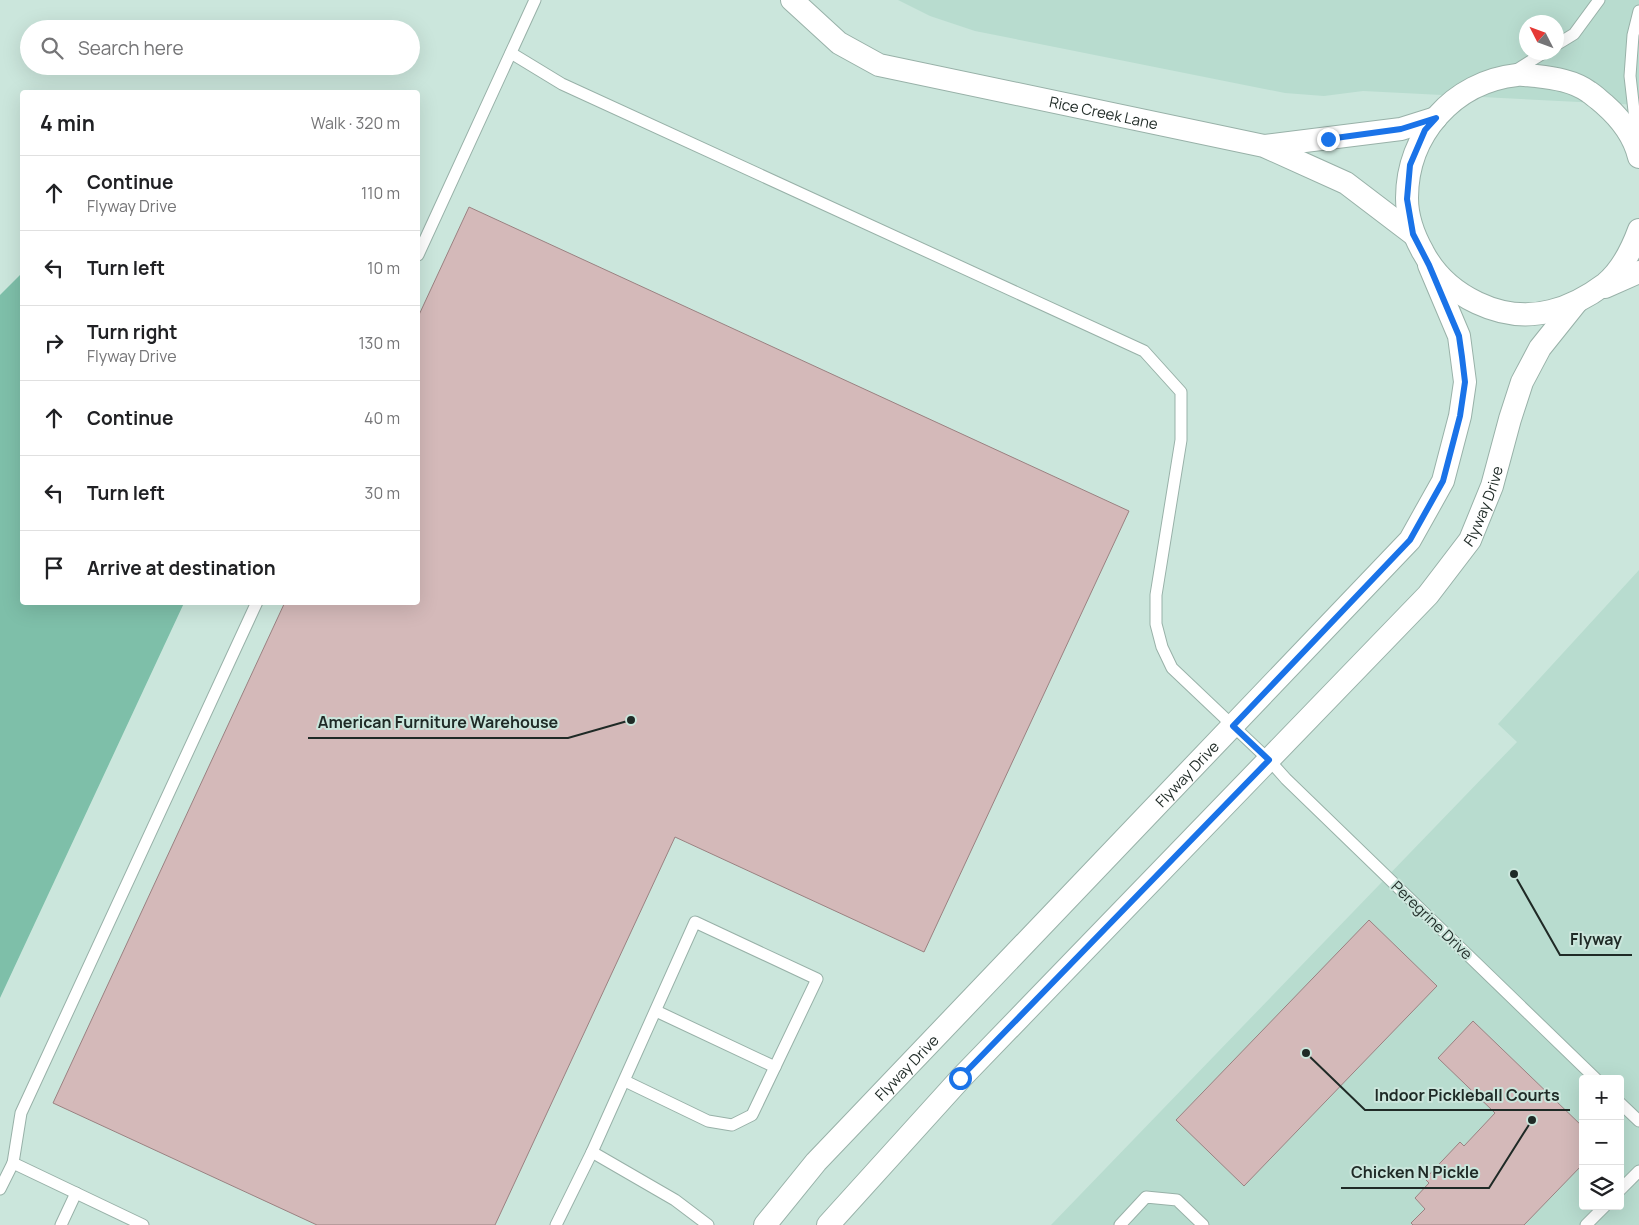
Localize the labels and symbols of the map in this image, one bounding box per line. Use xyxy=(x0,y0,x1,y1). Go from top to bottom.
north arrow xyxy=(1519,15,1564,60)
street label: Rice Creek Lane xyxy=(1047,91,1160,134)
route end xyxy=(1317,128,1340,151)
street label: Flyway Drive xyxy=(1458,463,1507,551)
callout: American Furniture Warehouse xyxy=(308,707,568,738)
text: American Furniture Warehouse xyxy=(318,711,559,733)
street label: Flyway Drive xyxy=(1150,736,1224,811)
street label: Peregrine Drive xyxy=(1387,876,1477,964)
callout: Flyway xyxy=(1560,924,1632,955)
text: Flyway xyxy=(1570,928,1622,950)
street label: Flyway Drive xyxy=(870,1030,943,1105)
route start xyxy=(949,1067,972,1090)
callout: Indoor Pickleball Courts xyxy=(1365,1079,1570,1110)
text: Indoor Pickleball Courts xyxy=(1374,1084,1560,1106)
callout: Chicken N Pickle xyxy=(1341,1157,1489,1188)
text: Chicken N Pickle xyxy=(1351,1161,1479,1183)

